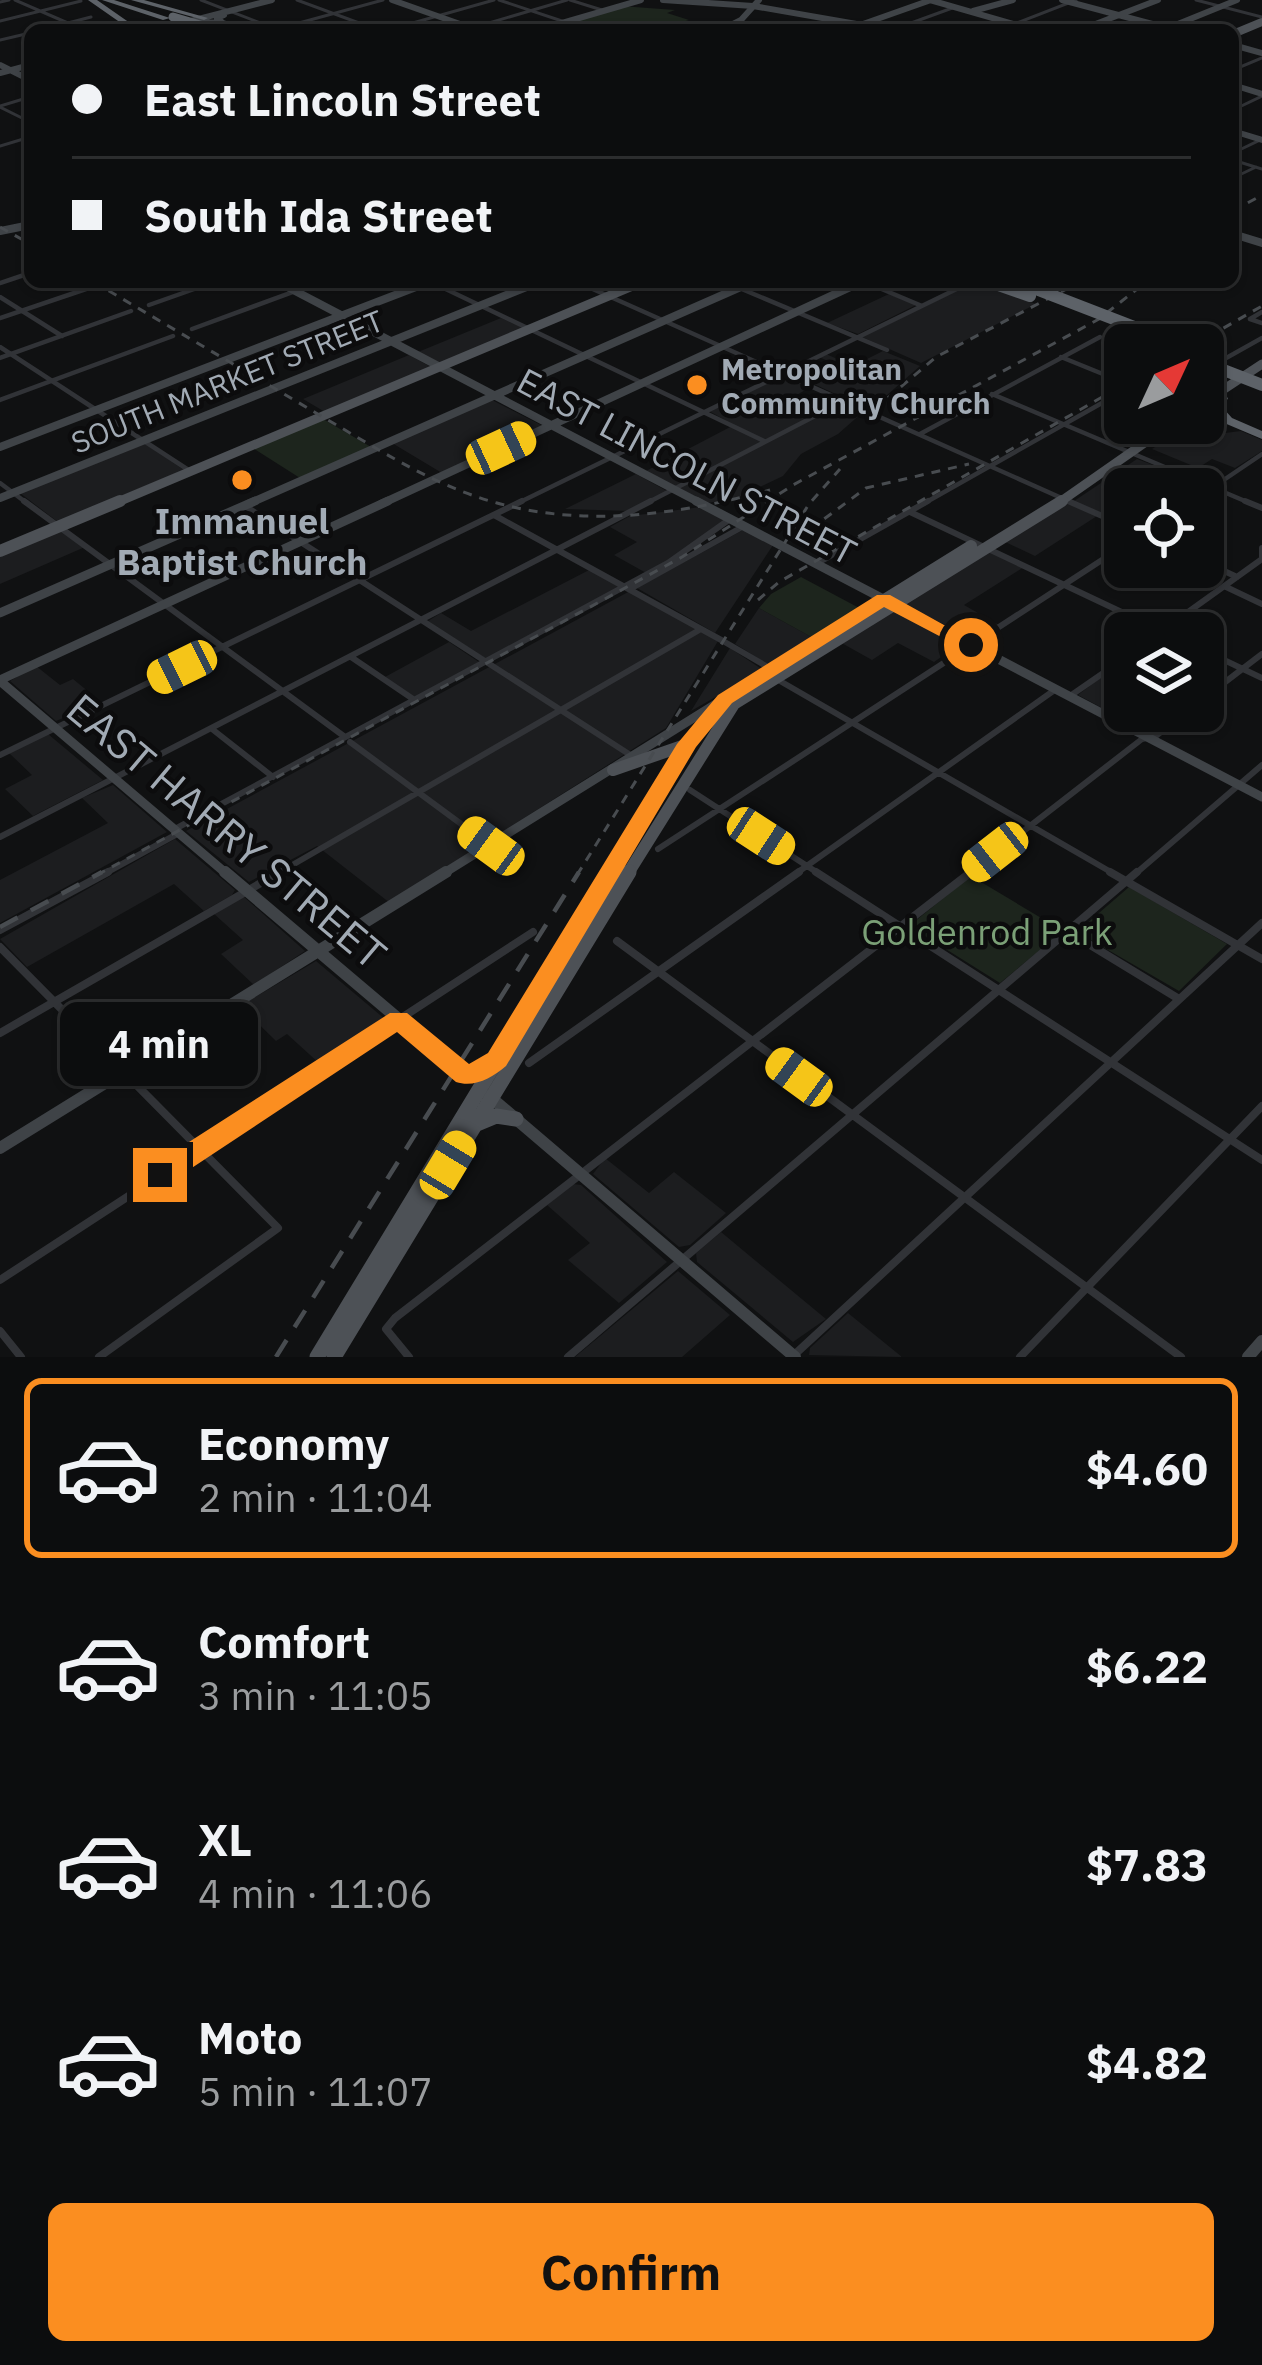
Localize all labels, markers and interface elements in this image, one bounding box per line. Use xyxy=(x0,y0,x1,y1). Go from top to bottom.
text: East Lincoln Street xyxy=(144,70,541,128)
text: South Ida Street xyxy=(144,186,493,244)
street label: SOUTH MARKET STREET xyxy=(65,300,389,462)
north arrow xyxy=(1104,324,1224,444)
map controls xyxy=(1104,324,1224,732)
place label: Metropolitan Community Church xyxy=(721,349,991,422)
street label: EAST LINCOLN STREET xyxy=(509,357,865,575)
marker: Metropolitan Community Church xyxy=(684,372,710,398)
car xyxy=(461,416,541,480)
marker: Immanuel Baptist Church xyxy=(229,467,255,493)
button: locate xyxy=(1104,468,1224,588)
place label: Immanuel Baptist Church xyxy=(116,497,368,585)
button: layers xyxy=(1104,612,1224,732)
route start xyxy=(944,618,998,672)
car xyxy=(142,635,222,699)
street label: EAST HARRY STREET xyxy=(56,681,398,981)
car xyxy=(721,801,801,871)
car xyxy=(451,810,531,882)
car xyxy=(956,816,1034,888)
park label: Goldenrod Park xyxy=(861,908,1113,955)
callout: 4 min xyxy=(61,1001,259,1085)
text: 4 min xyxy=(108,1018,210,1069)
car xyxy=(759,1041,839,1113)
car xyxy=(414,1125,482,1205)
route end xyxy=(133,1148,187,1202)
icon: car xyxy=(54,1414,162,1522)
text: Economy xyxy=(198,1414,389,1472)
text: $4.60 xyxy=(1086,1439,1208,1497)
text: 2 min · 11:04 xyxy=(198,1472,433,1523)
icon: car xyxy=(54,1612,162,1720)
text: Comfort xyxy=(198,1612,370,1670)
text: $6.22 xyxy=(1086,1637,1208,1695)
text: 3 min · 11:05 xyxy=(198,1670,433,1721)
icon: car xyxy=(54,1810,162,1918)
text: XL xyxy=(198,1810,252,1868)
text: $7.83 xyxy=(1086,1835,1208,1893)
text: 4 min · 11:06 xyxy=(198,1868,433,1919)
icon: car xyxy=(54,2008,162,2116)
text: Moto xyxy=(198,2008,302,2066)
text: $4.82 xyxy=(1086,2033,1208,2091)
text: 5 min · 11:07 xyxy=(198,2066,433,2117)
button: Confirm xyxy=(48,2203,1214,2341)

